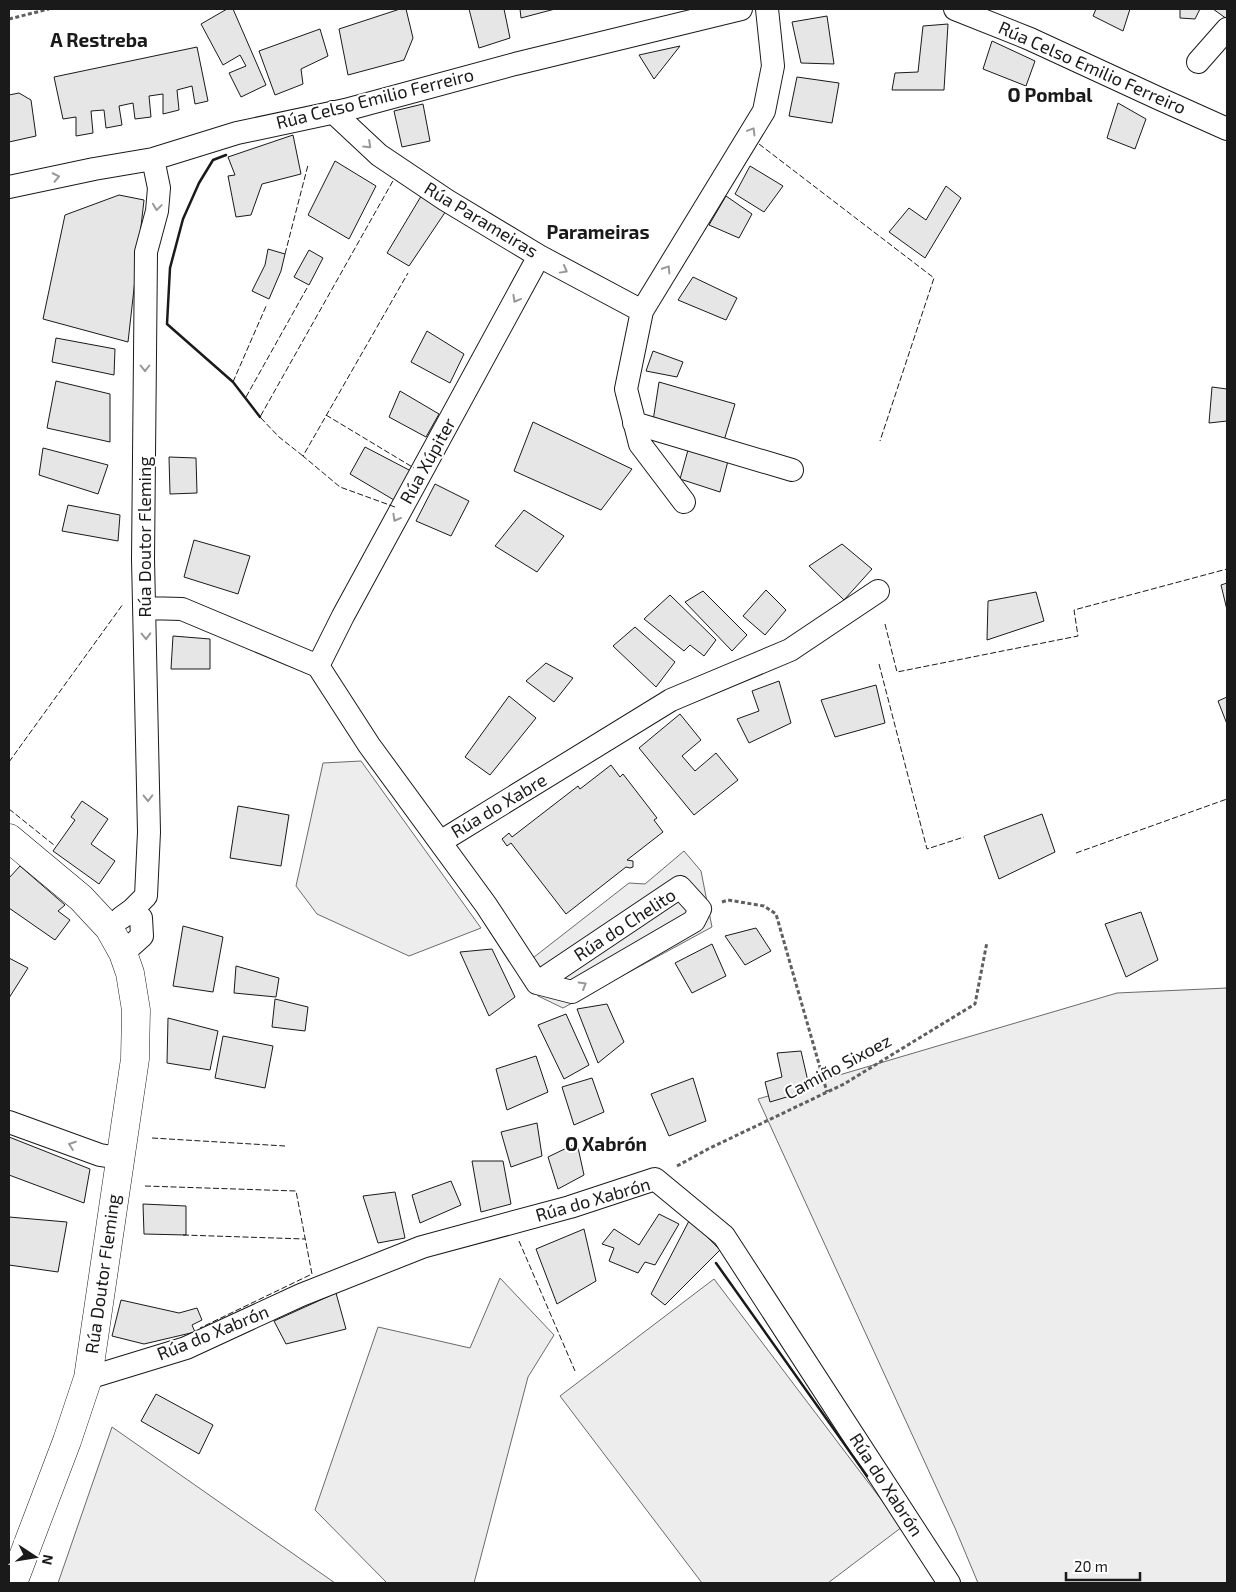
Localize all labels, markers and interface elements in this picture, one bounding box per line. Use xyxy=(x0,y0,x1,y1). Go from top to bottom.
street label: Rúa Celso Emilio Ferreiro xyxy=(995,16,1190,118)
district label: A Restreba xyxy=(50,28,148,51)
street label: Rúa Celso Emilio Ferreiro xyxy=(274,63,476,133)
district label: O Pombal xyxy=(1007,83,1093,106)
one-way arrow xyxy=(746,127,756,136)
one-way arrow xyxy=(363,139,372,148)
one-way arrow xyxy=(52,172,61,183)
street label: Rúa Parameiras xyxy=(421,177,542,262)
one-way arrow xyxy=(152,204,163,212)
district label: Parameiras xyxy=(546,220,650,243)
one-way arrow xyxy=(559,263,568,273)
one-way arrow xyxy=(661,266,671,275)
one-way arrow xyxy=(512,293,522,302)
one-way arrow xyxy=(140,365,150,373)
street label: Rúa Xúpiter xyxy=(394,414,460,507)
street label: Rúa Doutor Fleming xyxy=(133,456,155,618)
one-way arrow xyxy=(392,513,402,522)
one-way arrow xyxy=(141,632,151,640)
street label: Rúa do Xabre xyxy=(447,768,550,842)
one-way arrow xyxy=(143,795,153,803)
street label: Rúa do Chelito xyxy=(569,883,680,965)
one-way arrow xyxy=(578,982,587,992)
street label: Camiño Sixoez xyxy=(780,1029,895,1104)
district label: O Xabrón xyxy=(565,1132,647,1155)
one-way arrow xyxy=(69,1141,77,1151)
street label: Rúa do Xabrón xyxy=(533,1172,653,1226)
street label: Rúa Doutor Fleming xyxy=(80,1193,124,1355)
street label: Rúa do Xabrón xyxy=(154,1300,272,1364)
street label: Rúa do Xabrón xyxy=(845,1429,928,1540)
north arrow xyxy=(10,1532,60,1582)
scale bar xyxy=(1066,1550,1140,1582)
text: N xyxy=(39,1553,58,1567)
text: 20 m xyxy=(1074,1557,1108,1575)

